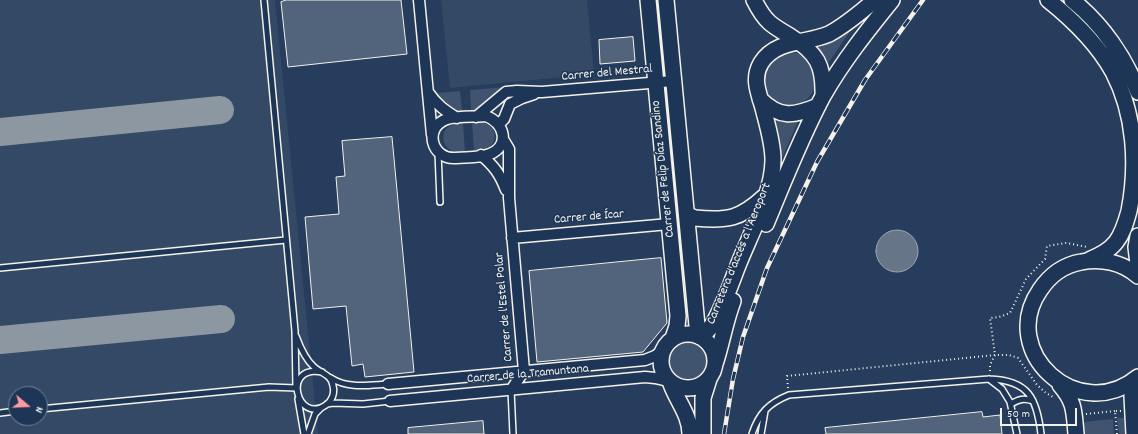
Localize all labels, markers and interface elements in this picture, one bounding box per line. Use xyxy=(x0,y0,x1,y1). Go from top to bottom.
street label: Carrer del Mestral xyxy=(561,62,653,86)
street label: Carrer de Felip Díaz Sandino xyxy=(649,100,679,238)
street label: Carretera d'accés a l'Aeroport xyxy=(704,181,776,327)
street label: Carrer de Ícar xyxy=(553,207,625,229)
street label: Carrer de l'Estel Polar xyxy=(492,252,518,362)
street label: Carrer de la Tramuntana xyxy=(466,362,590,388)
north arrow xyxy=(8,386,48,426)
scale bar xyxy=(1002,400,1079,426)
text: N xyxy=(30,404,47,415)
text: 50 m xyxy=(1007,406,1030,423)

